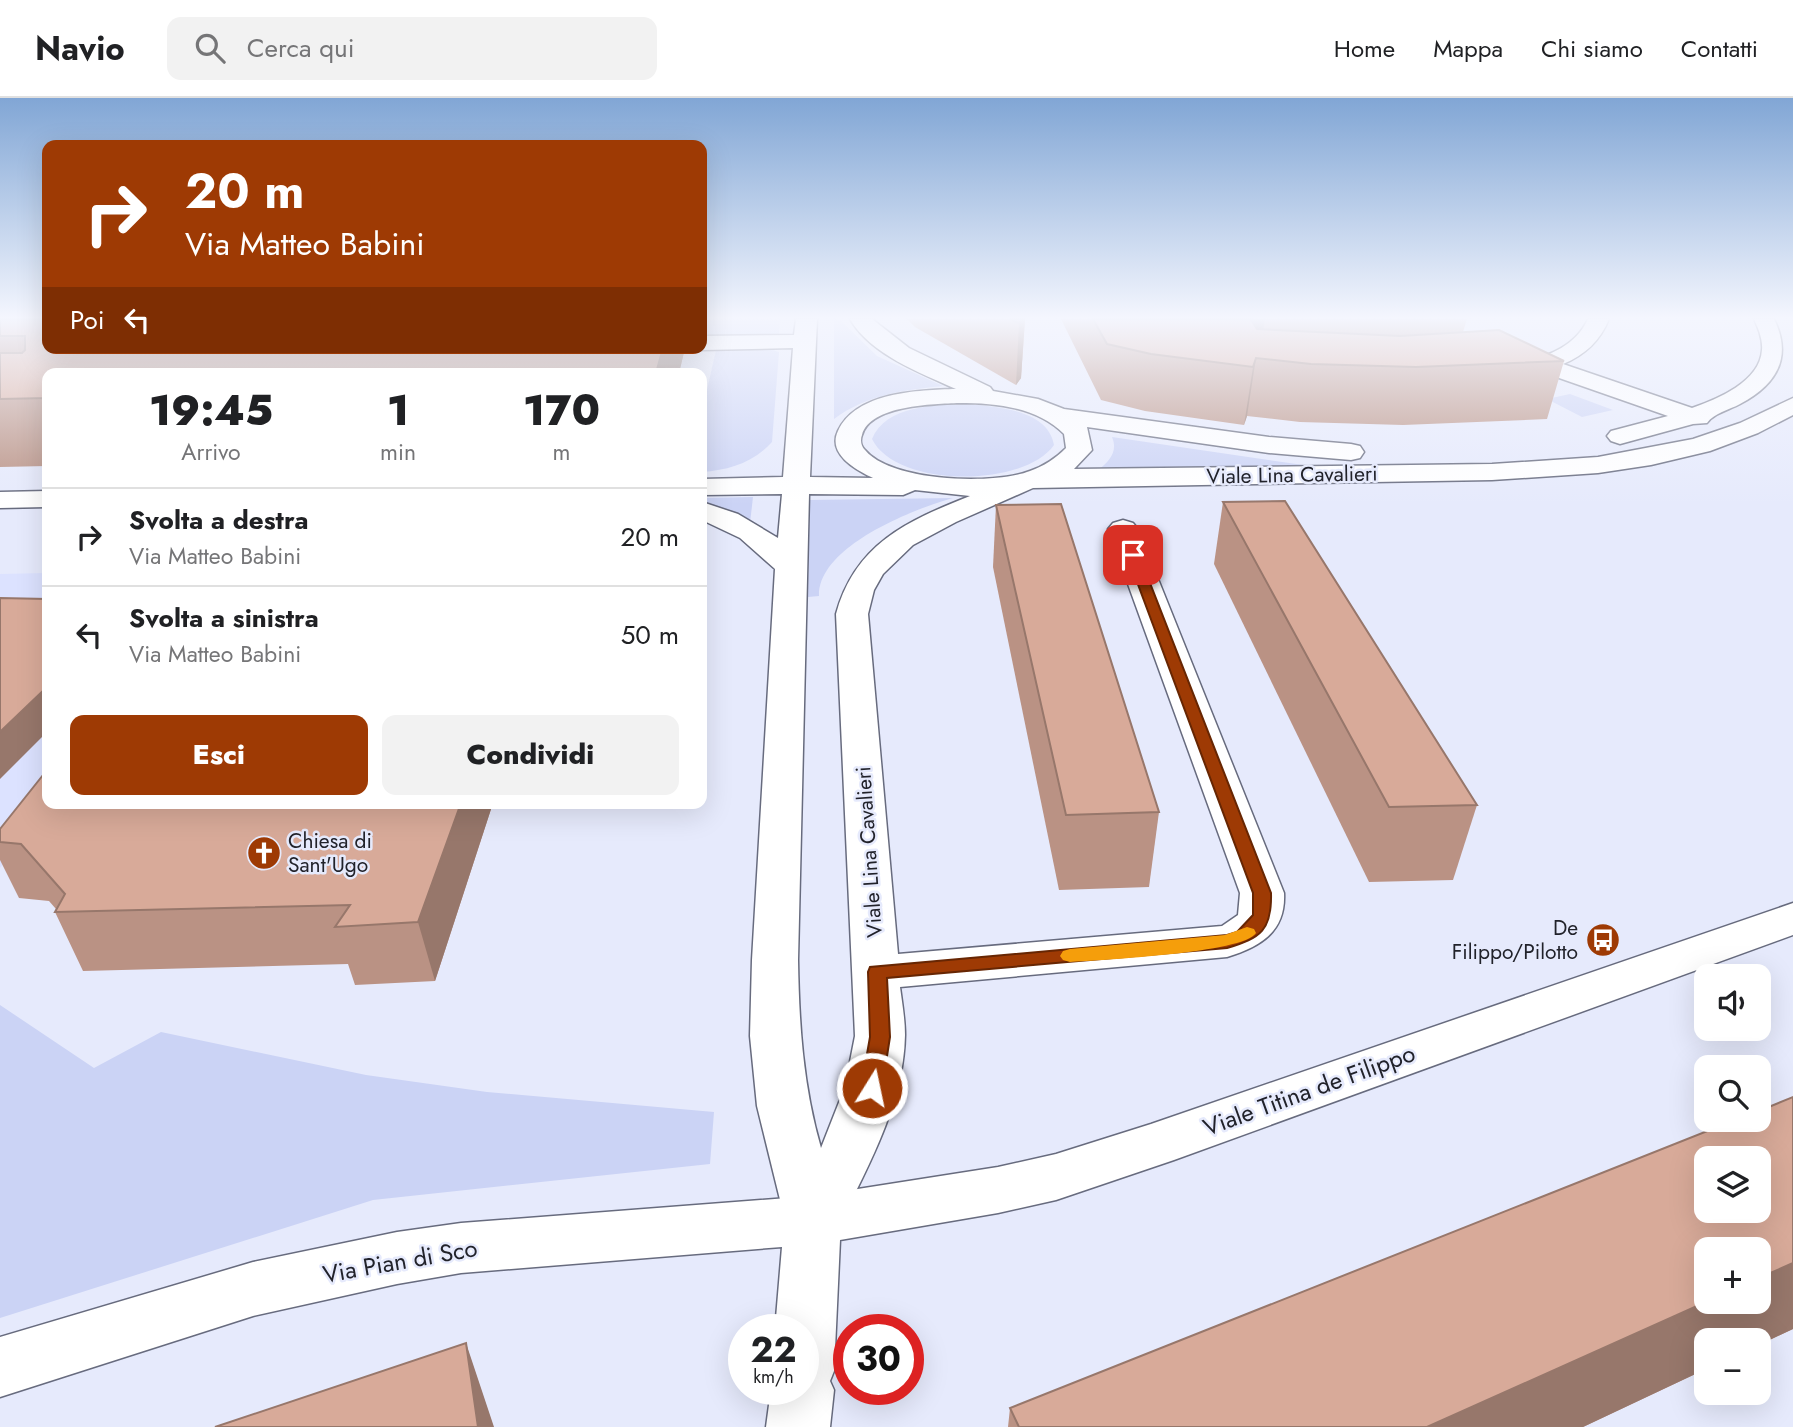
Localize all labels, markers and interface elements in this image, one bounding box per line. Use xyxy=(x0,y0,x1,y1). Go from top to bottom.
search box xyxy=(167,17,657,80)
text: Navio xyxy=(35,25,125,72)
icon: search xyxy=(191,29,229,67)
text: Cerca qui xyxy=(247,29,355,67)
text: Home xyxy=(1334,31,1395,66)
text: Mappa xyxy=(1433,31,1503,66)
text: Chi siamo xyxy=(1541,31,1643,66)
text: Contatti xyxy=(1681,31,1758,66)
text: 20 m xyxy=(185,156,304,226)
icon: right xyxy=(70,168,161,259)
text: Via Matteo Babini xyxy=(185,221,425,267)
text: Poi xyxy=(70,301,104,339)
icon: left xyxy=(118,301,156,339)
text: 19:45 xyxy=(149,380,273,441)
text: 1 xyxy=(387,380,409,441)
text: 170 xyxy=(523,380,600,441)
text: Arrivo xyxy=(181,435,241,469)
text: min xyxy=(380,435,416,469)
text: m xyxy=(553,435,570,469)
street label: Viale Lina Cavalieri xyxy=(1206,459,1378,491)
text: Svolta a destra xyxy=(129,501,309,539)
icon: right xyxy=(70,518,108,556)
text: 20 m xyxy=(621,518,679,556)
pin xyxy=(1103,525,1163,585)
icon: arrive xyxy=(1114,536,1152,574)
text: Via Matteo Babini xyxy=(129,539,301,573)
text: Svolta a sinistra xyxy=(129,599,319,637)
icon: left xyxy=(70,616,108,654)
text: 50 m xyxy=(621,616,679,654)
text: Via Matteo Babini xyxy=(129,637,301,671)
button: Esci xyxy=(70,715,368,795)
button: Condividi xyxy=(382,715,679,795)
street label: Viale Lina Cavalieri xyxy=(848,766,890,938)
place label: Chiesa di Sant'Ugo xyxy=(288,826,372,880)
church icon: Chiesa di Sant'Ugo xyxy=(245,834,283,872)
place label: De Filippo/Pilotto xyxy=(1452,913,1578,967)
bus stop icon: De Filippo/Pilotto xyxy=(1584,921,1622,959)
map controls xyxy=(1694,964,1771,1405)
button: sound xyxy=(1694,964,1771,1041)
street label: Viale Titina de Filippo xyxy=(1198,1035,1420,1145)
position arrow xyxy=(835,1051,909,1125)
button: search xyxy=(1694,1055,1771,1132)
button: layers xyxy=(1694,1146,1771,1223)
street label: Via Pian di Sco xyxy=(320,1230,480,1292)
button: + xyxy=(1694,1237,1771,1314)
speed limit sign: 30 xyxy=(833,1314,924,1405)
text: 22 xyxy=(751,1325,796,1375)
button: − xyxy=(1694,1328,1771,1405)
text: km/h xyxy=(753,1364,794,1390)

